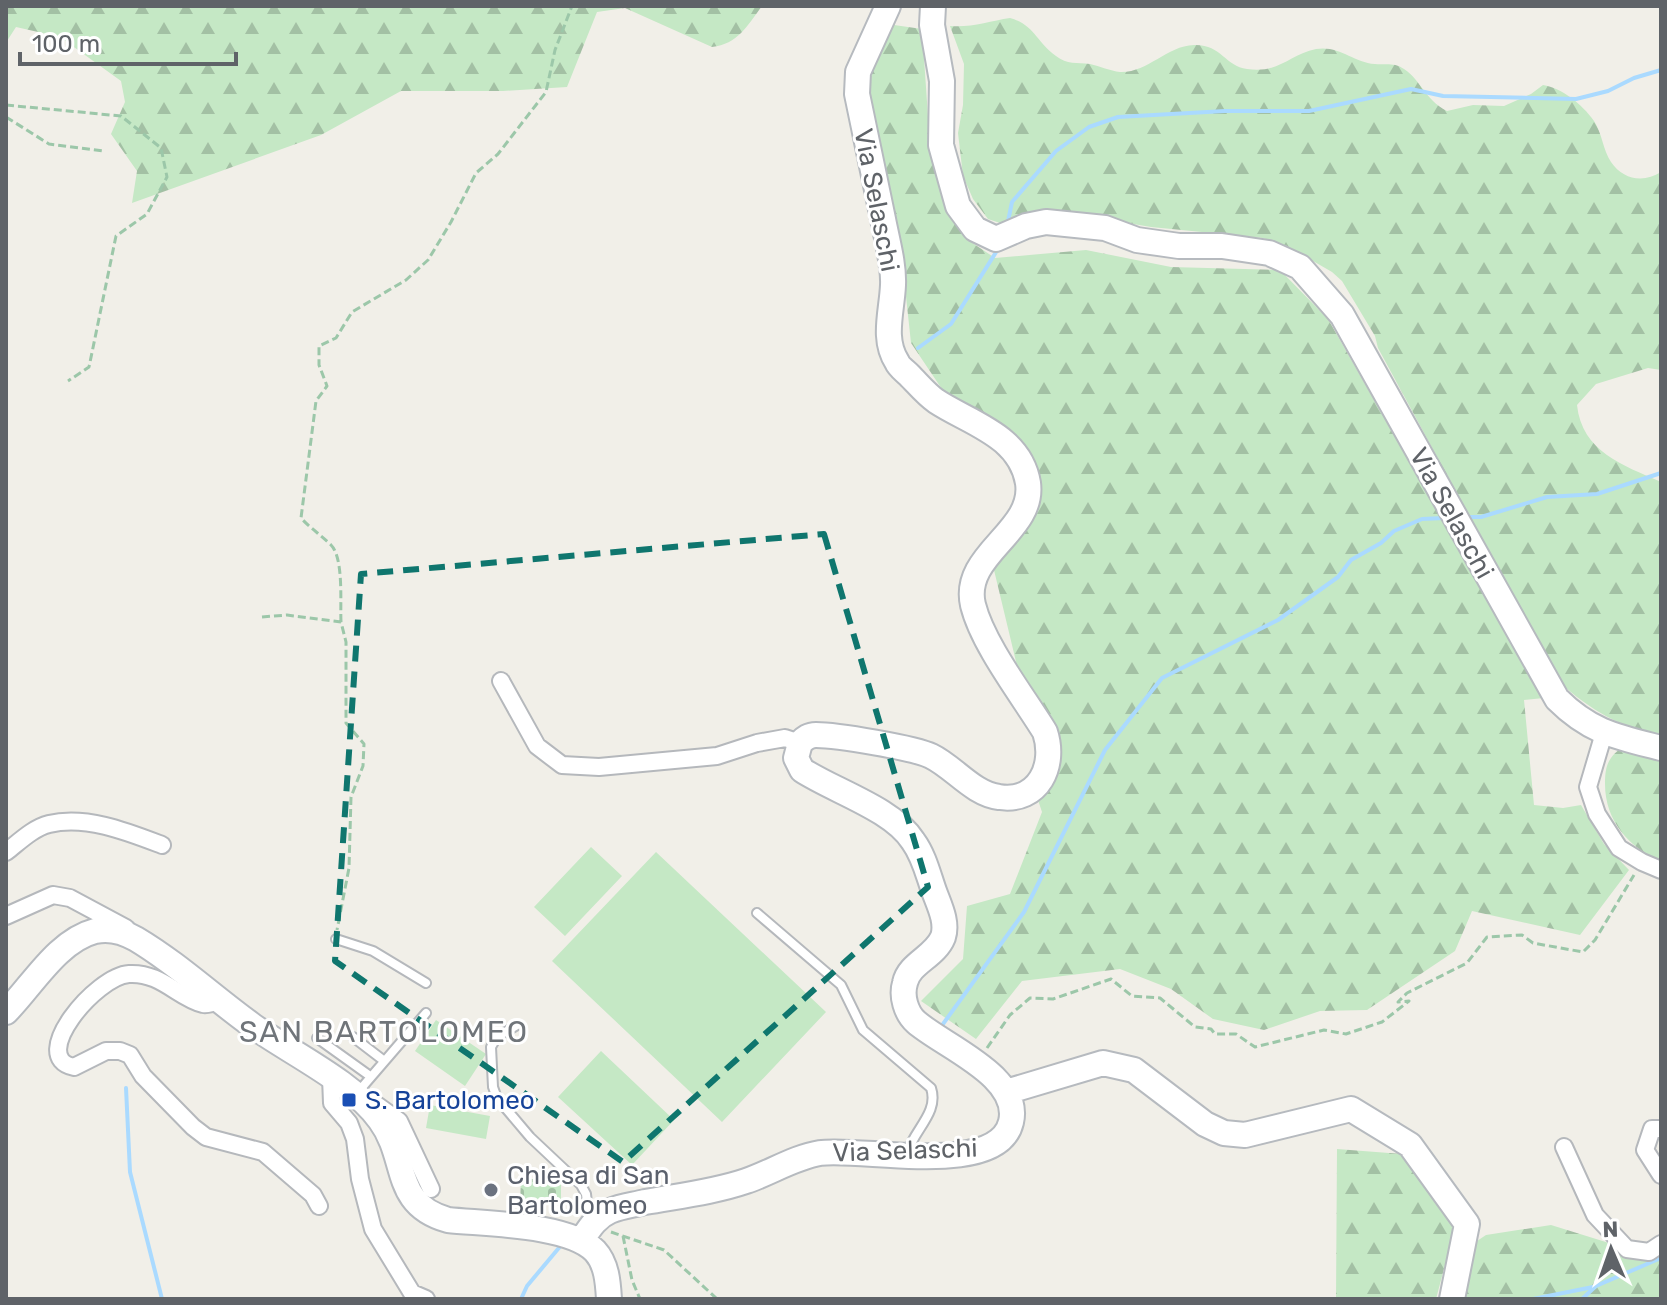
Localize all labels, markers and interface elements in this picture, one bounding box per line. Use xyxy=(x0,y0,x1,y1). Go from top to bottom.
scale bar xyxy=(20,16,236,66)
text: 100 m xyxy=(32,30,100,58)
street label: Via Selaschi xyxy=(847,126,906,274)
street label: Via Selaschi xyxy=(1403,442,1500,584)
district label: SAN BARTOLOMEO xyxy=(239,1014,529,1050)
place label: S. Bartolomeo xyxy=(365,1085,535,1116)
marker: S. Bartolomeo xyxy=(340,1091,358,1109)
street label: Via Selaschi xyxy=(832,1132,978,1169)
place label: Chiesa di San Bartolomeo xyxy=(507,1160,669,1221)
marker: Chiesa di San Bartolomeo xyxy=(482,1181,500,1199)
north arrow xyxy=(1571,1209,1651,1289)
text: N xyxy=(1602,1216,1619,1243)

